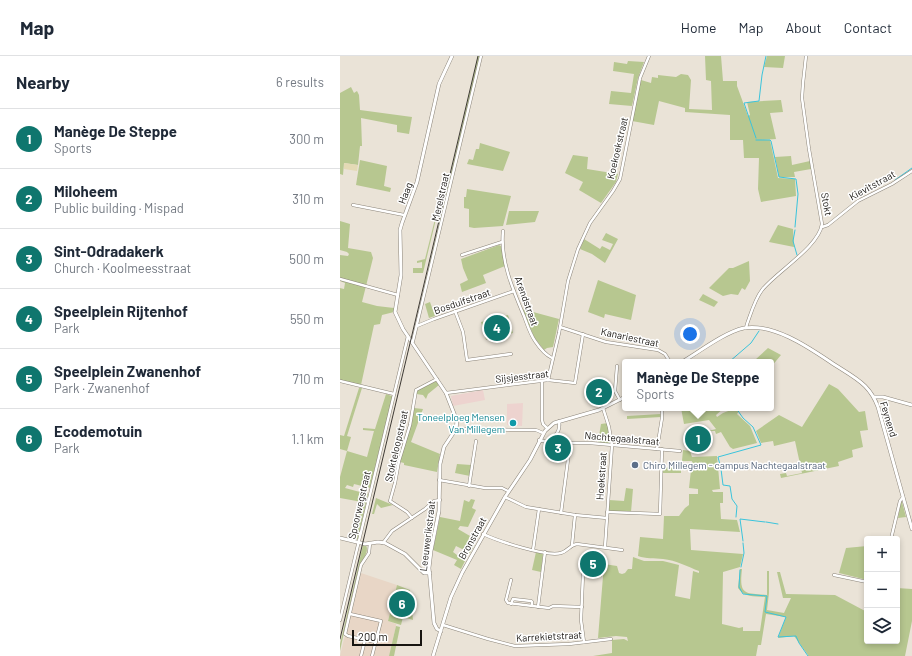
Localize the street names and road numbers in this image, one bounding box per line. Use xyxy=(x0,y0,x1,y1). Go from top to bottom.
street label: Koekoekstraat xyxy=(604,116,630,180)
street label: Kievitstraat xyxy=(847,167,897,203)
street label: Merelstraat xyxy=(429,171,452,223)
street label: Haag xyxy=(395,181,415,205)
street label: Stokt xyxy=(819,191,835,217)
street label: Arendstraat xyxy=(513,275,542,328)
street label: Bosduifstraat xyxy=(432,286,492,316)
street label: Kanariestraat xyxy=(600,325,660,349)
street label: Sijsjesstraat xyxy=(495,367,550,385)
street label: Feynend xyxy=(878,400,900,438)
street label: Stokteloopstraat xyxy=(382,409,410,483)
street label: Nachtegaalstraat xyxy=(584,429,660,447)
street label: Hoekstraat xyxy=(593,451,609,500)
street label: Spoorwegstraat xyxy=(345,469,373,540)
street label: Leeuwerikstraat xyxy=(417,500,437,572)
street label: Bronstraat xyxy=(455,514,489,561)
street label: Karrekietstraat xyxy=(516,628,583,644)

